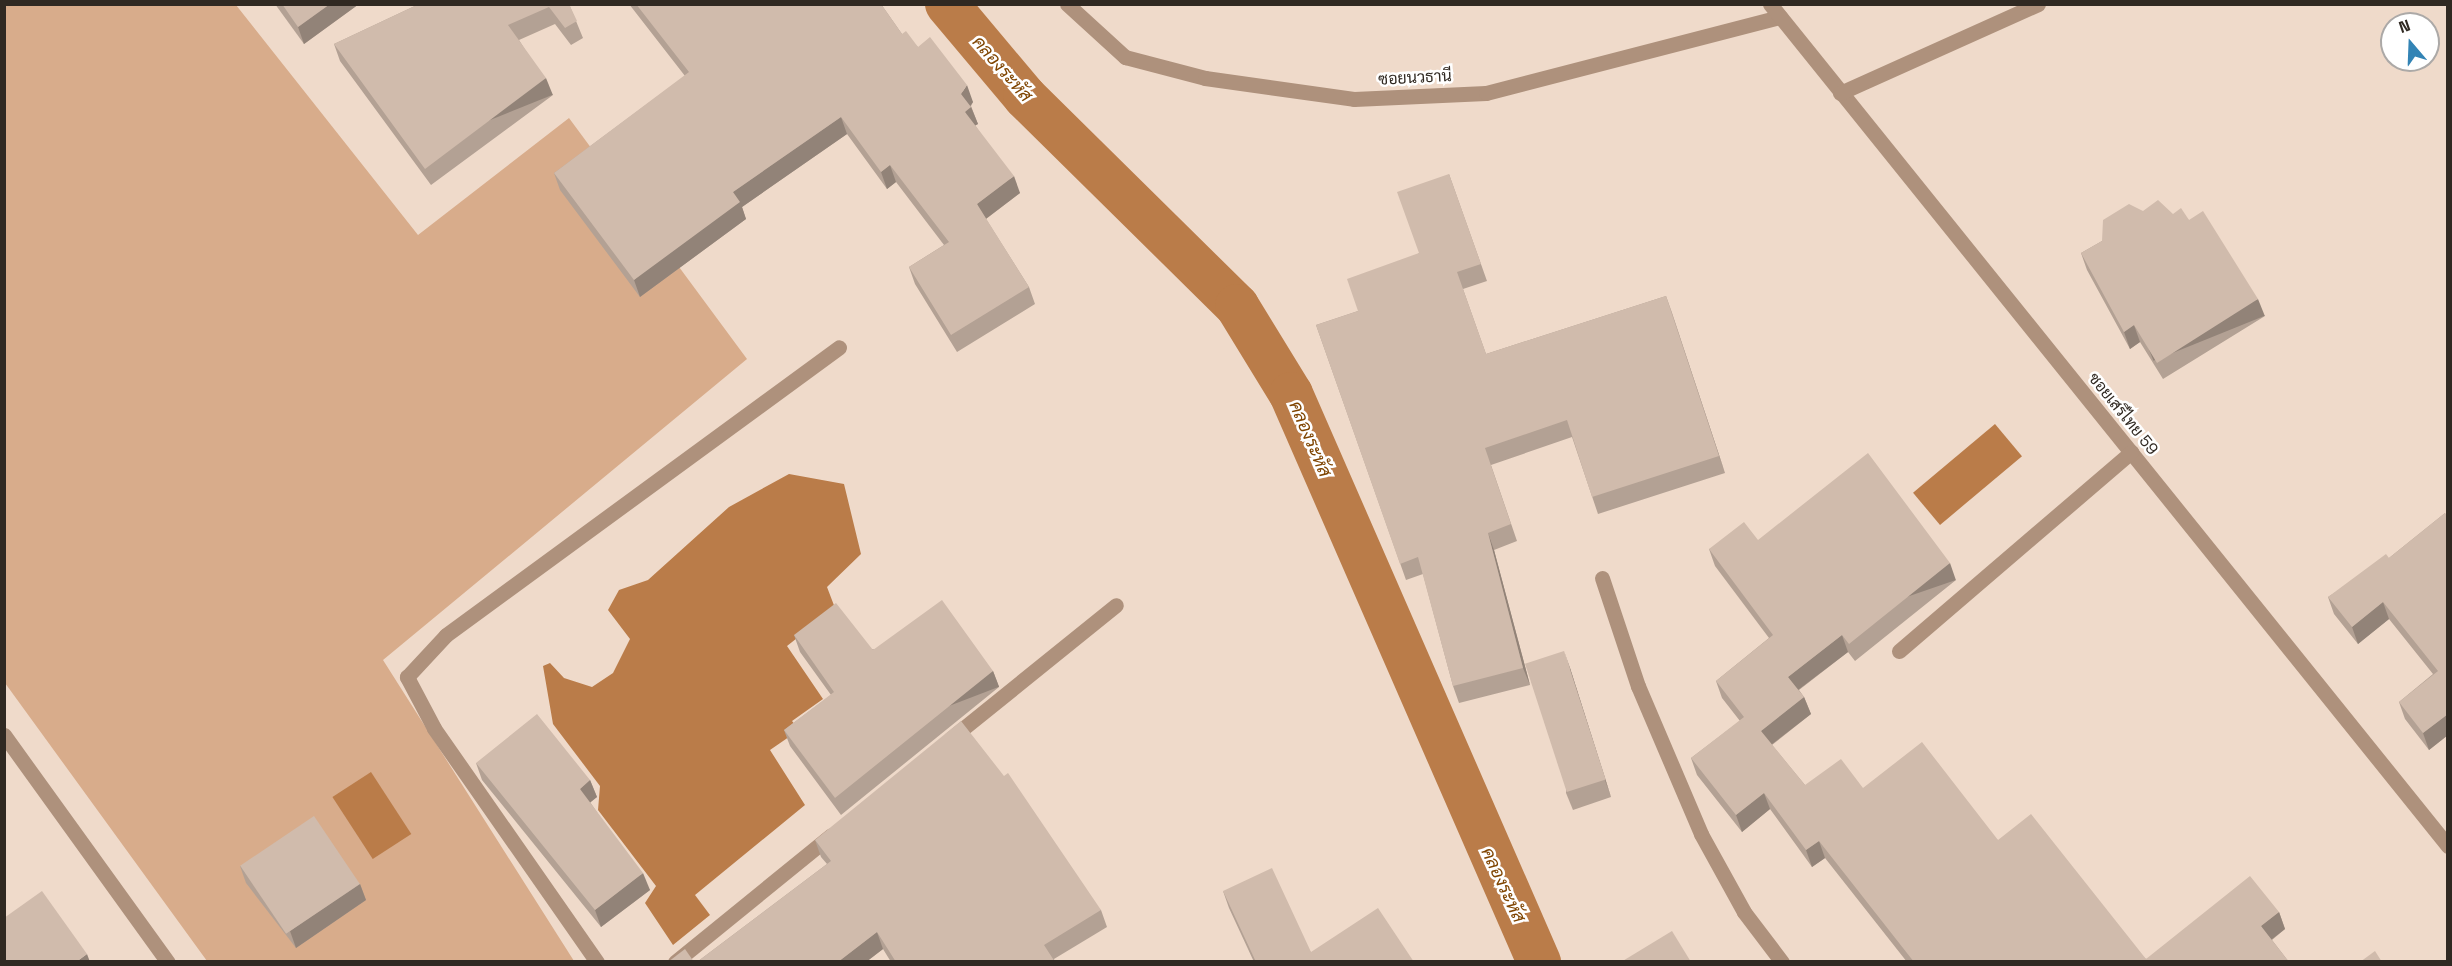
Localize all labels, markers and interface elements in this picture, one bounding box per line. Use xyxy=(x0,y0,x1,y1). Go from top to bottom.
north arrow xyxy=(2380,12,2440,72)
text: N xyxy=(2396,15,2413,38)
water label: คลองระหัส xyxy=(968,32,1036,106)
street label: ซอยนวธานี xyxy=(1378,66,1452,90)
street label: ซอยเสรีไทย 59 xyxy=(2084,369,2162,459)
water label: คลองระหัส xyxy=(1284,398,1336,480)
water label: คลองระหัส xyxy=(1476,844,1530,926)

